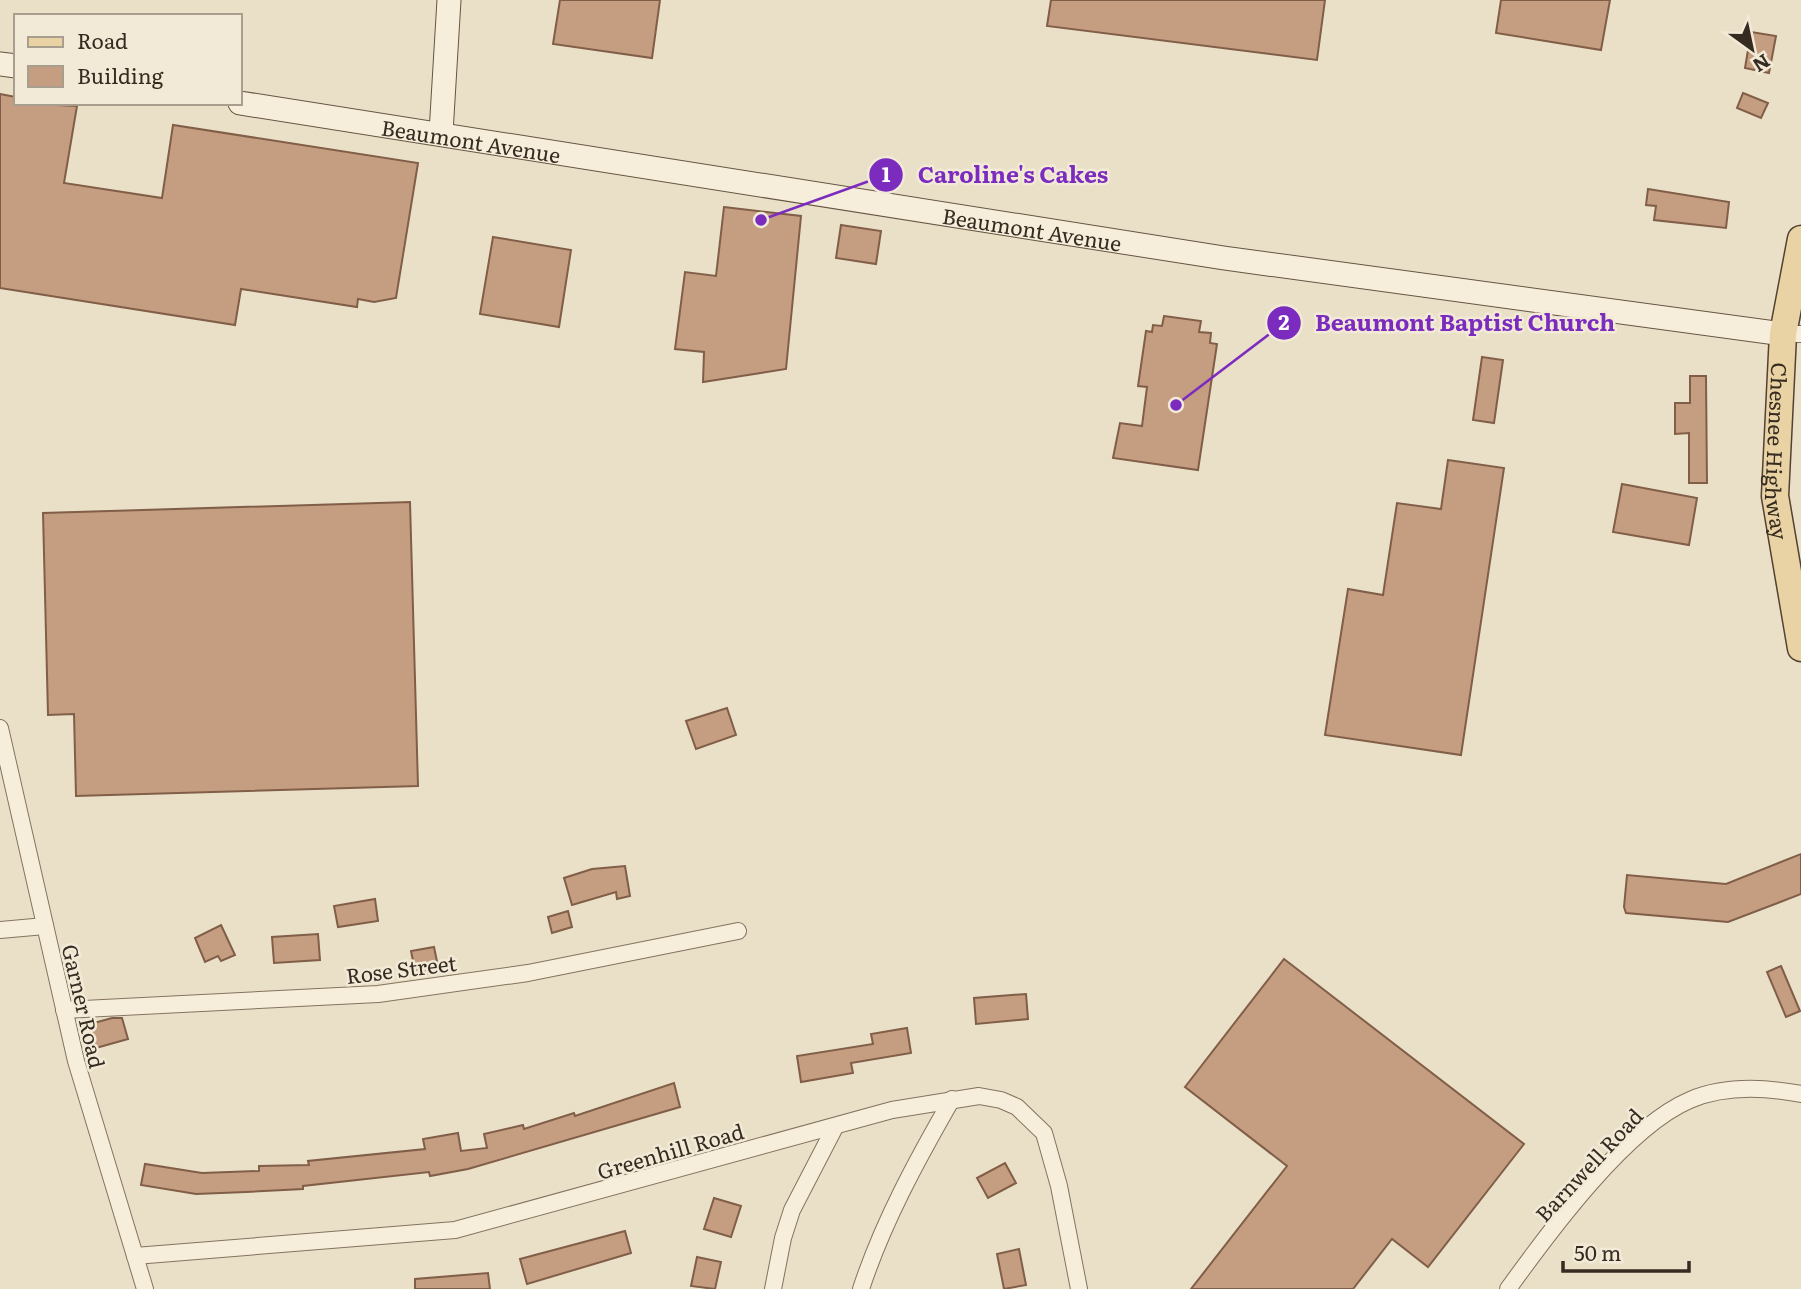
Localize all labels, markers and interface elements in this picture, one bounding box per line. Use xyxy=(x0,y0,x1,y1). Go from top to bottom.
legend xyxy=(14,14,242,105)
north arrow xyxy=(1717,14,1787,84)
text: Road xyxy=(77,24,128,55)
text: N xyxy=(1747,48,1776,80)
text: Building xyxy=(77,59,164,90)
street label: Beaumont Avenue xyxy=(379,110,563,169)
callout: Caroline's Cakes xyxy=(869,153,1122,197)
text: Caroline's Cakes xyxy=(918,156,1108,190)
text: 1 xyxy=(882,157,891,188)
street label: Beaumont Avenue xyxy=(940,198,1124,257)
callout: Beaumont Baptist Church xyxy=(1266,301,1629,345)
text: Beaumont Baptist Church xyxy=(1315,304,1615,338)
text: 2 xyxy=(1278,305,1290,336)
street label: Chesnee Highway xyxy=(1759,362,1798,543)
street label: Garner Road xyxy=(56,941,114,1071)
street label: Rose Street xyxy=(344,946,459,990)
street label: Barnwell Road xyxy=(1527,1100,1649,1228)
street label: Greenhill Road xyxy=(593,1114,747,1186)
scale bar xyxy=(1563,1230,1689,1274)
text: 50 m xyxy=(1574,1236,1621,1267)

